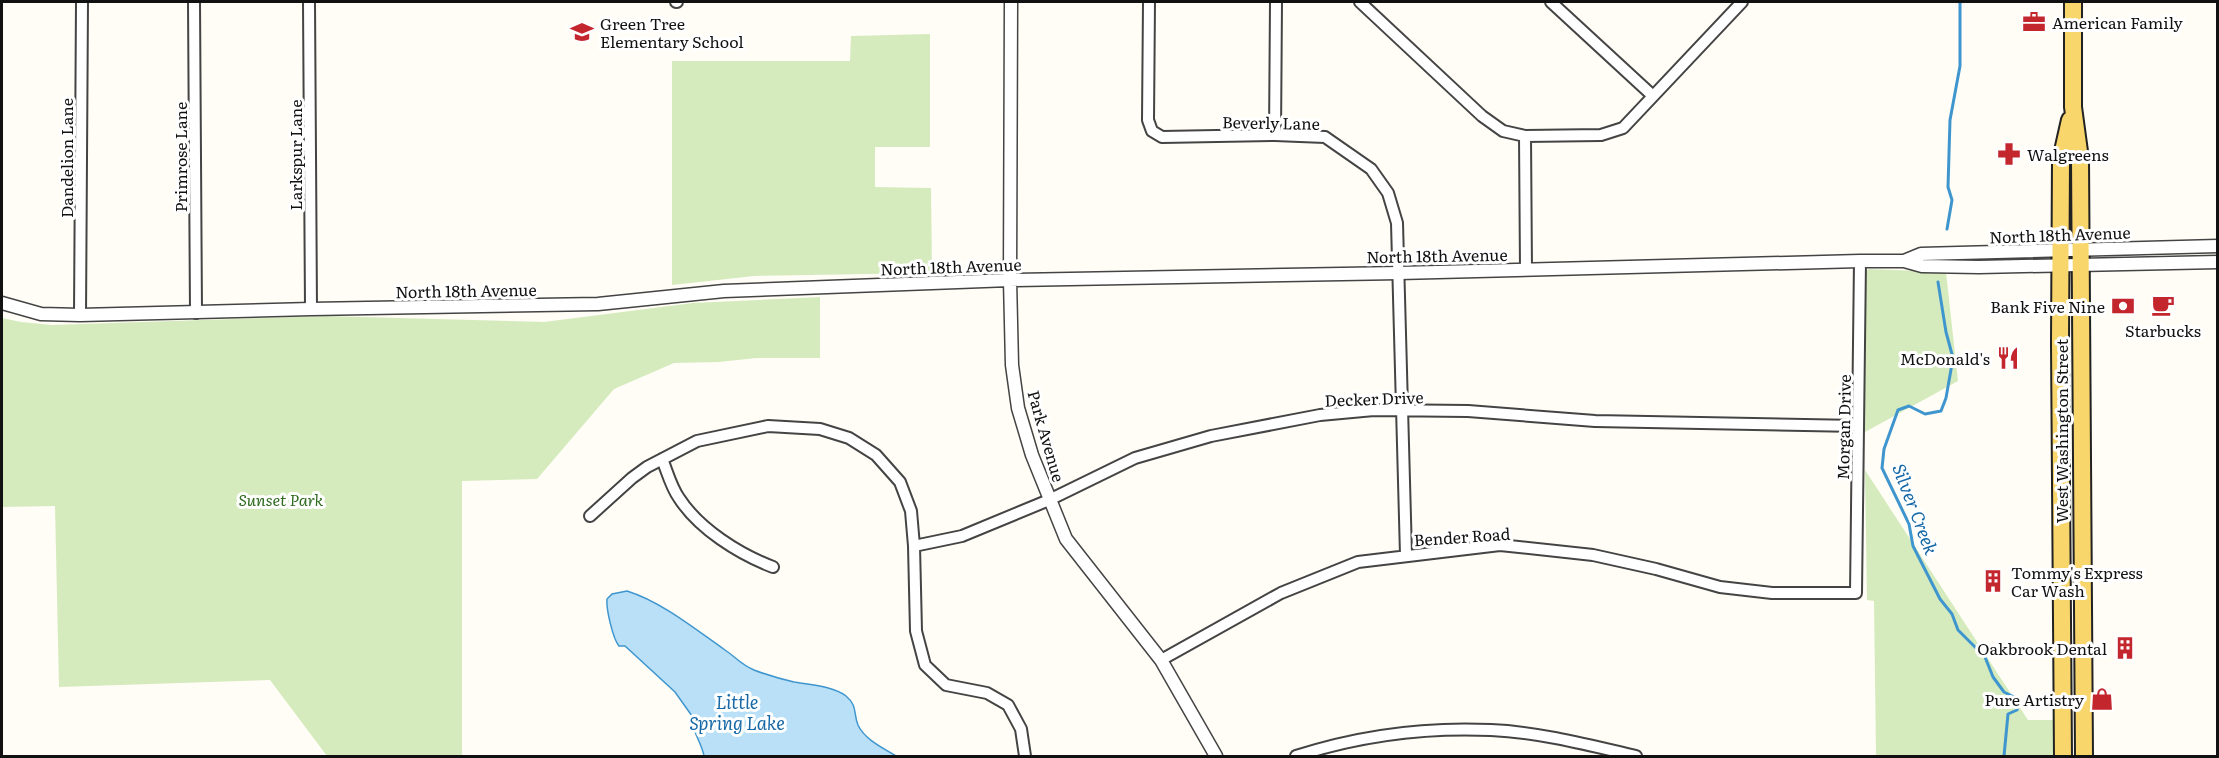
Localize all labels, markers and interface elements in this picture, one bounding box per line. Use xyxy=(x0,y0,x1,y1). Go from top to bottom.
office icon: American Family xyxy=(2021,9,2047,35)
place label: American Family xyxy=(2052,10,2183,34)
place label: Green Tree Elementary School xyxy=(600,11,744,53)
school or university icon: Green Tree Elementary School xyxy=(569,19,595,45)
street label: Dandelion Lane xyxy=(54,98,78,218)
street label: Larkspur Lane xyxy=(283,99,307,211)
street label: Primrose Lane xyxy=(168,102,192,212)
street label: Beverly Lane xyxy=(1222,109,1320,135)
pharmacy icon: Walgreens xyxy=(1996,141,2022,167)
place label: Walgreens xyxy=(2027,142,2109,166)
street label: North 18th Avenue xyxy=(1989,220,2131,248)
street label: North 18th Avenue xyxy=(1366,242,1508,268)
street label: North 18th Avenue xyxy=(880,252,1022,280)
street label: North 18th Avenue xyxy=(395,277,537,303)
cafe icon: Starbucks xyxy=(2150,292,2176,318)
bank icon: Bank Five Nine xyxy=(2110,293,2136,319)
place label: Bank Five Nine xyxy=(1990,294,2105,318)
place label: Starbucks xyxy=(2125,318,2201,342)
street label: West Washington Street xyxy=(2049,338,2073,523)
restaurant icon: McDonald's xyxy=(1995,345,2021,371)
place label: McDonald's xyxy=(1900,346,1990,370)
street label: Morgan Drive xyxy=(1830,374,1856,480)
street label: Decker Drive xyxy=(1324,384,1424,412)
street label: Park Avenue xyxy=(1022,387,1072,485)
water label: Silver Creek xyxy=(1886,460,1946,558)
park label: Sunset Park xyxy=(239,487,324,511)
street label: Bender Road xyxy=(1413,521,1511,551)
place label: Tommy's Express Car Wash xyxy=(2011,560,2143,602)
building icon: Tommy's Express Car Wash xyxy=(1980,568,2006,594)
building icon: Oakbrook Dental xyxy=(2112,635,2138,661)
place label: Oakbrook Dental xyxy=(1977,636,2107,660)
shop icon: Pure Artistry xyxy=(2089,686,2115,712)
place label: Pure Artistry xyxy=(1985,687,2085,711)
water label: Little Spring Lake xyxy=(689,688,785,736)

